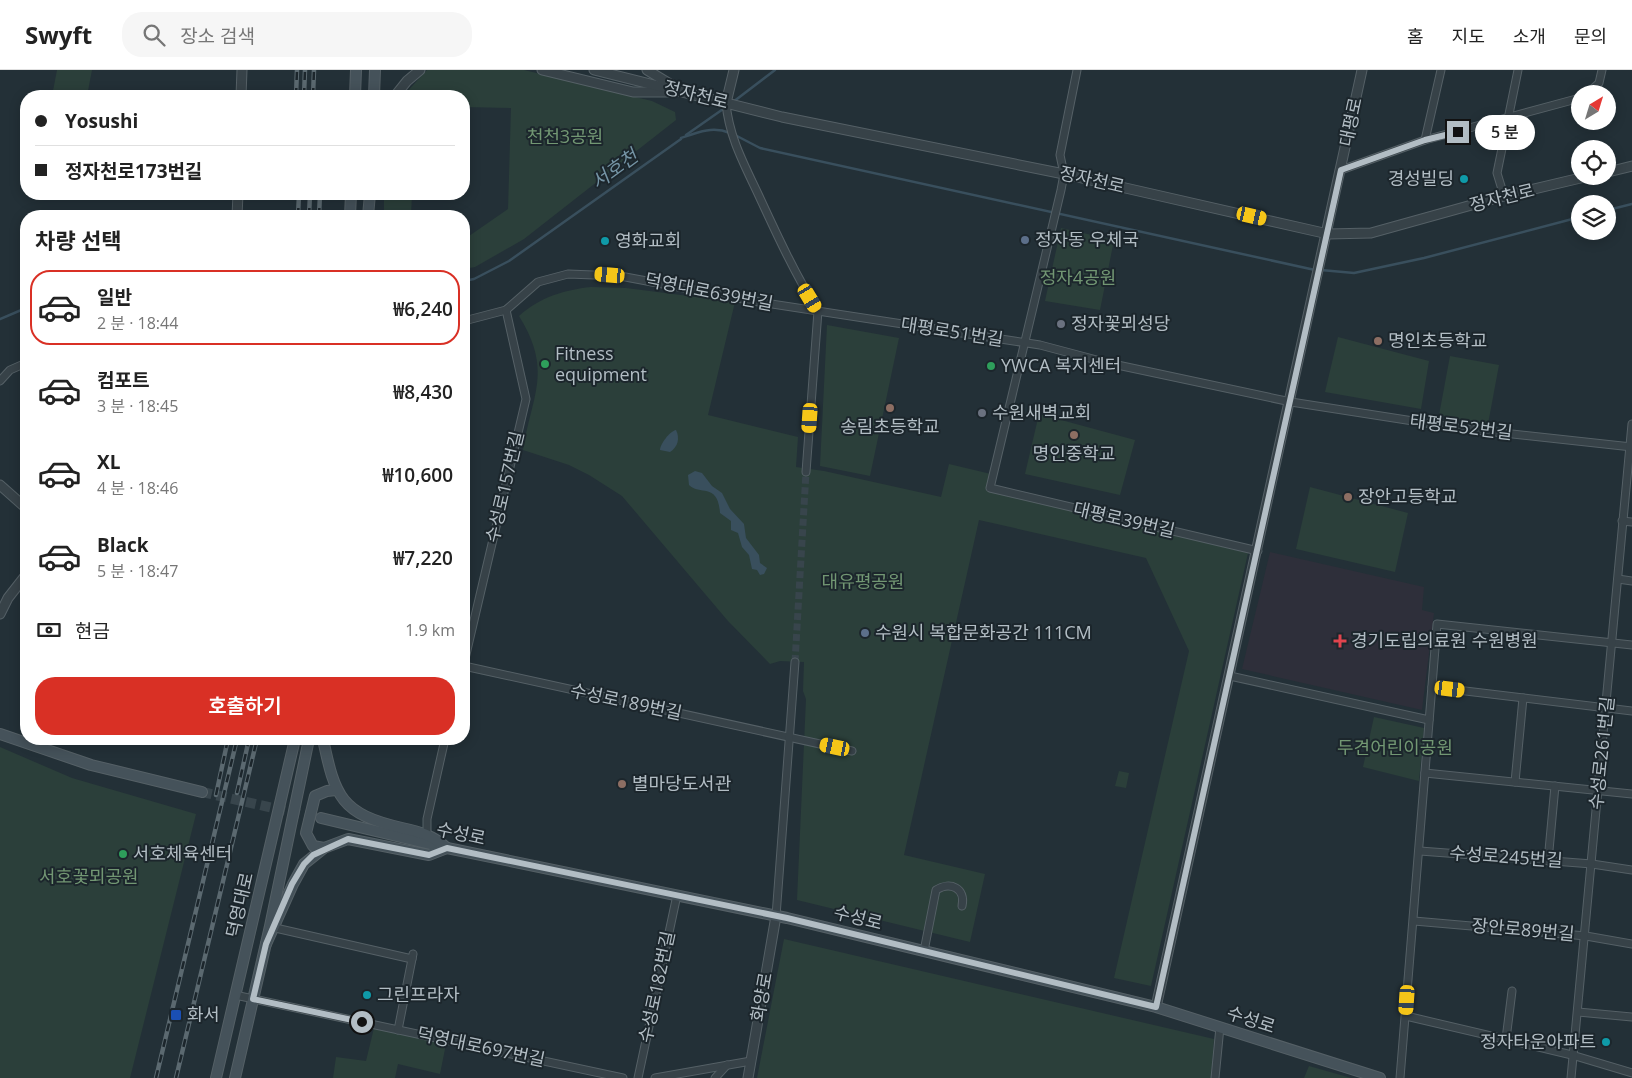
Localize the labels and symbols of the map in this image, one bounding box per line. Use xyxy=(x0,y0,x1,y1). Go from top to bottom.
street label: 정자천로 xyxy=(661,74,731,114)
north arrow xyxy=(1571,85,1616,130)
street label: 대평로 xyxy=(1333,95,1367,149)
callout: 5 분 xyxy=(1476,114,1536,150)
route end xyxy=(1447,121,1469,143)
park label: 천천3공원 xyxy=(527,124,603,148)
water label: 서호천 xyxy=(585,142,644,195)
street label: 정자천로 xyxy=(1057,160,1127,198)
place label: 경성빌딩 xyxy=(1388,166,1454,190)
marker: 경성빌딩 xyxy=(1458,173,1470,185)
street label: 정자천로 xyxy=(1467,177,1537,217)
car xyxy=(1235,205,1268,227)
place label: 정자동 우체국 xyxy=(1035,227,1139,251)
place label: 영화교회 xyxy=(615,228,681,252)
marker: 정자동 우체국 xyxy=(1019,234,1031,246)
marker: 영화교회 xyxy=(599,235,611,247)
park label: 정자4공원 xyxy=(1040,265,1116,289)
car xyxy=(594,266,625,284)
street label: 덕영대로639번길 xyxy=(643,267,775,315)
car xyxy=(795,281,824,315)
street label: 대평로51번길 xyxy=(899,311,1005,351)
place label: 정자꽃뫼성당 xyxy=(1071,311,1170,335)
marker: 정자꽃뫼성당 xyxy=(1055,318,1067,330)
place label: 명인초등학교 xyxy=(1388,328,1487,352)
marker: 명인초등학교 xyxy=(1372,335,1384,347)
place label: Fitness equipment xyxy=(555,341,647,386)
place label: YWCA 복지센터 xyxy=(1001,353,1121,377)
marker: Fitness equipment xyxy=(539,358,551,370)
marker: YWCA 복지센터 xyxy=(985,360,997,372)
place label: 수원새벽교회 xyxy=(992,400,1091,424)
marker: 송림초등학교 xyxy=(884,402,896,414)
car xyxy=(801,403,818,433)
marker: 수원새벽교회 xyxy=(976,407,988,419)
street label: 태평로52번길 xyxy=(1408,408,1514,444)
place label: 송림초등학교 xyxy=(840,414,940,438)
street label: 수성로157번길 xyxy=(480,429,529,545)
marker: 명인중학교 xyxy=(1068,429,1080,441)
place label: 명인중학교 xyxy=(1033,441,1115,465)
place label: 장안고등학교 xyxy=(1358,484,1457,508)
marker: 장안고등학교 xyxy=(1342,491,1354,503)
street label: 대평로39번길 xyxy=(1071,496,1177,542)
park label: 대유평공원 xyxy=(822,569,904,593)
place label: 수원시 복합문화공간 111CM xyxy=(875,620,1092,644)
marker: 수원시 복합문화공간 111CM xyxy=(859,627,871,639)
place label: 경기도립의료원 수원병원 xyxy=(1351,628,1538,652)
marker: 경기도립의료원 수원병원 xyxy=(1333,634,1347,648)
street label: 수성로189번길 xyxy=(568,677,684,725)
car xyxy=(1434,680,1465,698)
street label: 수성로261번길 xyxy=(1583,695,1619,811)
park label: 두견어린이공원 xyxy=(1337,735,1453,759)
car xyxy=(818,737,851,757)
place label: 별마당도서관 xyxy=(632,771,732,795)
marker: 별마당도서관 xyxy=(616,778,628,790)
street label: 수성로 xyxy=(434,816,488,850)
street label: 수성로245번길 xyxy=(1449,840,1564,872)
place label: 서호체육센터 xyxy=(133,841,232,865)
marker: 서호체육센터 xyxy=(117,848,129,860)
park label: 서호꽃뫼공원 xyxy=(39,864,139,888)
street label: 덕영대로 xyxy=(220,870,258,940)
street label: 수성로 xyxy=(831,899,885,935)
street label: 장안로89번길 xyxy=(1471,913,1576,945)
street label: 수성로182번길 xyxy=(632,929,680,1045)
street label: 화양로 xyxy=(745,970,777,1023)
place label: 그린프라자 xyxy=(377,982,460,1006)
car xyxy=(1398,985,1415,1015)
marker: 그린프라자 xyxy=(361,989,373,1001)
street label: 수성로 xyxy=(1224,1000,1279,1038)
place label: 화서 xyxy=(187,1002,220,1026)
marker: 화서 xyxy=(169,1008,183,1022)
route start xyxy=(351,1011,373,1033)
street label: 덕영대로697번길 xyxy=(415,1021,547,1071)
place label: 정자타운아파트 xyxy=(1480,1029,1596,1053)
marker: 정자타운아파트 xyxy=(1600,1036,1612,1048)

